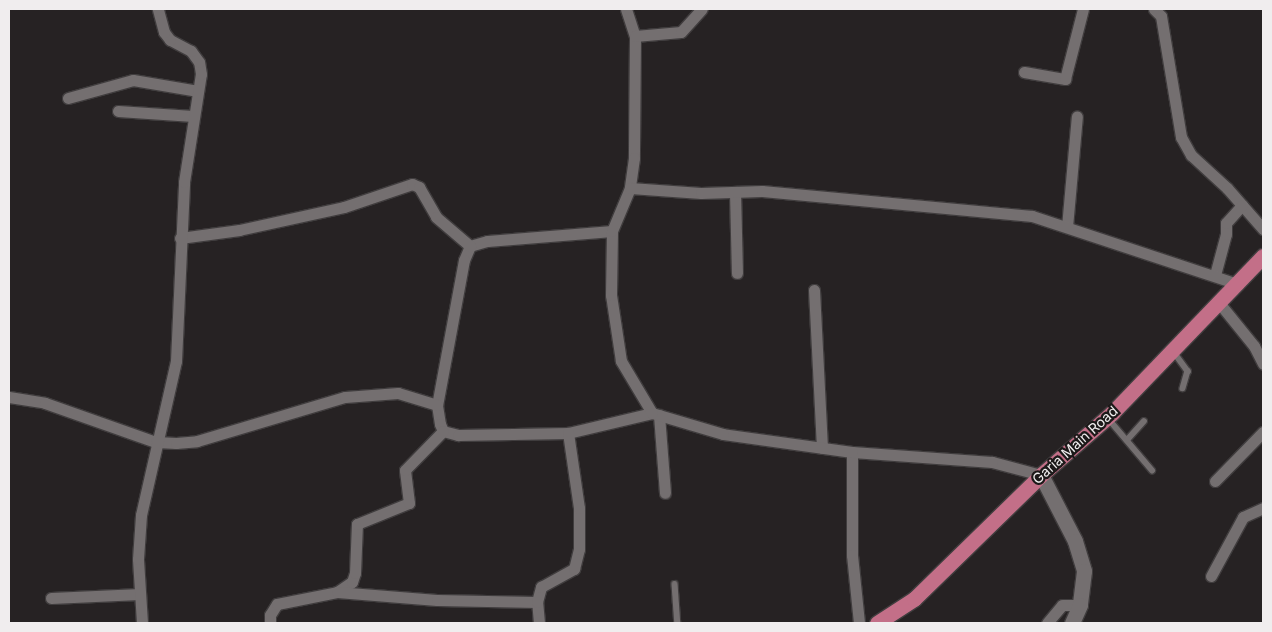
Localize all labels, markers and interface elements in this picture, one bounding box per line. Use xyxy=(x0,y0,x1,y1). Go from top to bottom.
street label: Garia Main Road xyxy=(1029,402,1121,488)

